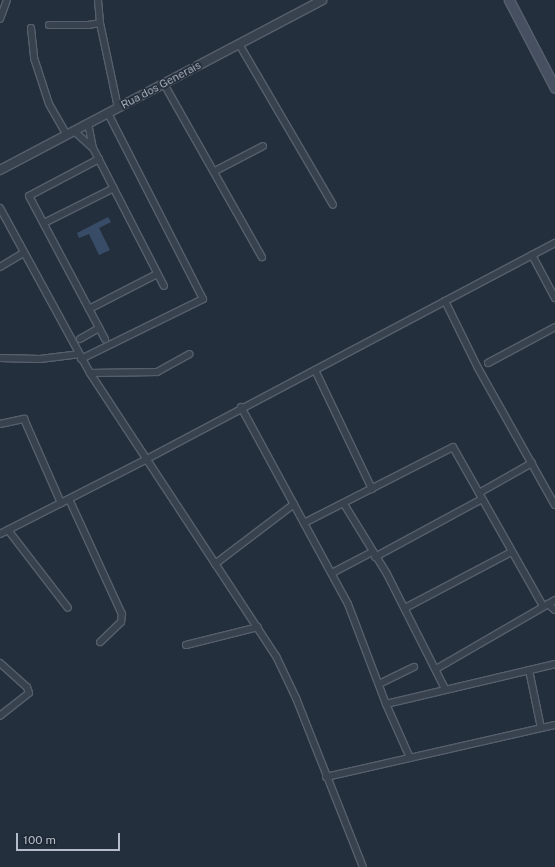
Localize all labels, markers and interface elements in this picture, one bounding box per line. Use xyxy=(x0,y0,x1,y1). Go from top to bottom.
street label: Rua dos Generais xyxy=(119,58,203,112)
scale bar xyxy=(18,825,122,851)
text: 100 m xyxy=(23,833,56,847)

